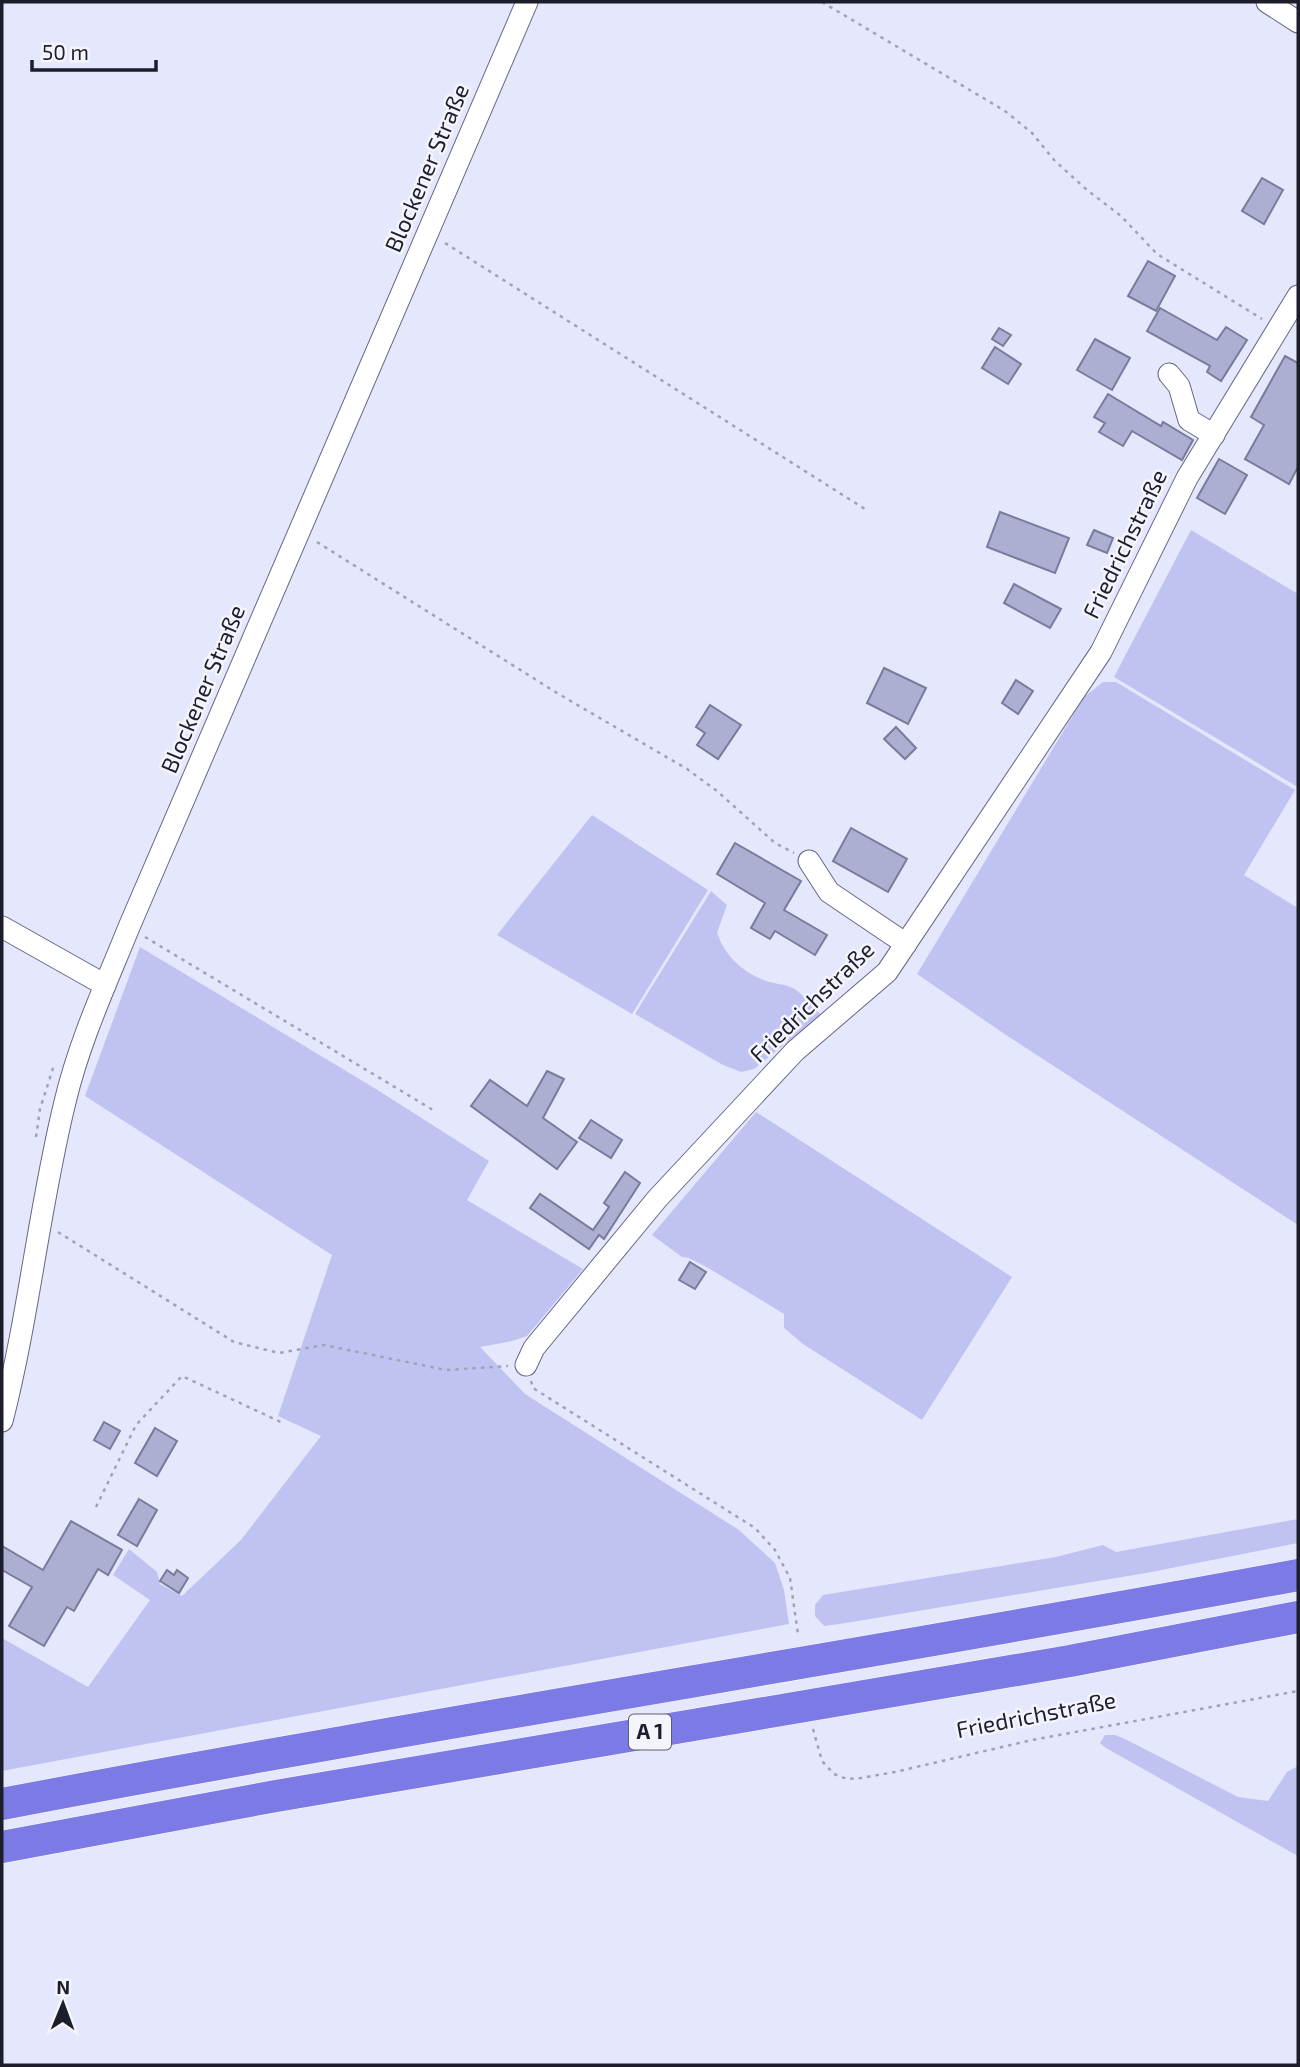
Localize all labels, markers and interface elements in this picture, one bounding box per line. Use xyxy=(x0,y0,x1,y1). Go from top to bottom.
scale bar xyxy=(32,28,156,72)
text: 50 m xyxy=(42,39,89,64)
street label: Blockener Straße xyxy=(378,79,474,256)
street label: Friedrichstraße xyxy=(1076,465,1172,623)
street label: Blockener Straße xyxy=(154,600,250,777)
street label: Friedrichstraße xyxy=(743,935,879,1068)
street label: Friedrichstraße xyxy=(954,1685,1118,1743)
road number: A 1 xyxy=(629,1714,671,1750)
north arrow xyxy=(28,1969,98,2039)
text: N xyxy=(56,1975,70,1998)

